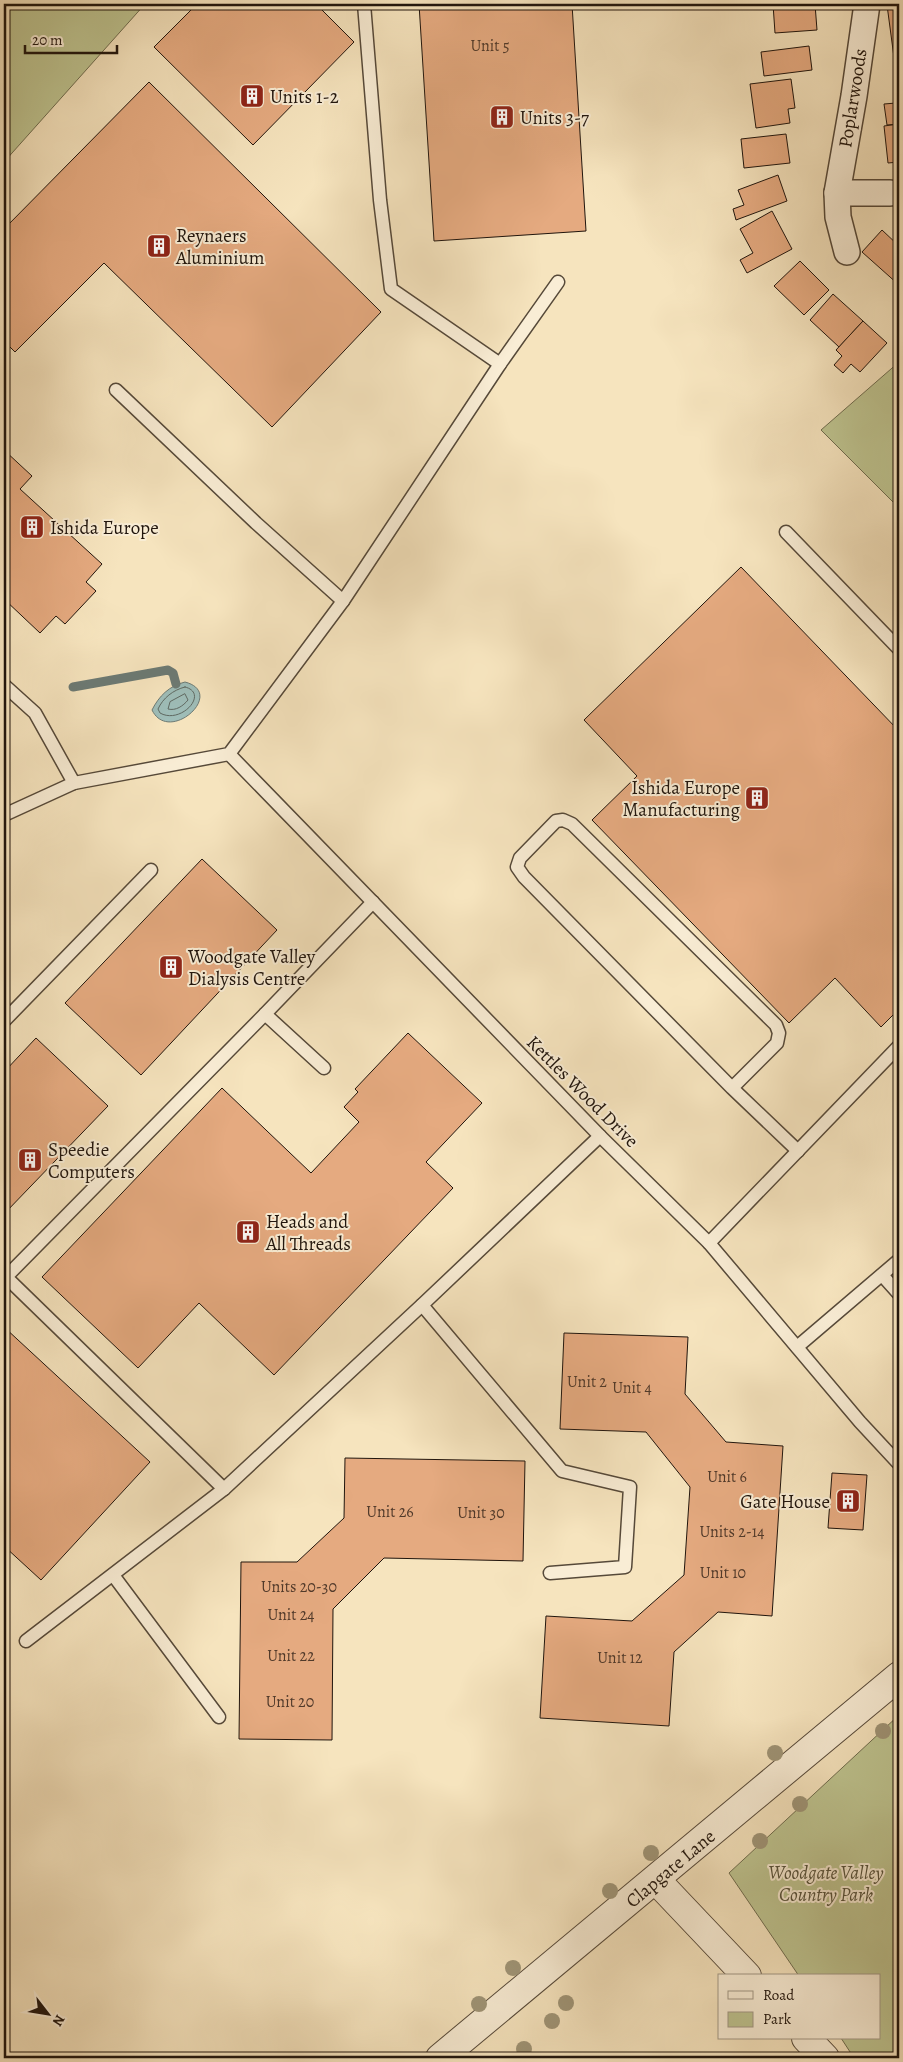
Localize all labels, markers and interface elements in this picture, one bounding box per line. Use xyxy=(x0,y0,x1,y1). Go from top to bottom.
scale bar xyxy=(25,22,118,54)
text: 20 m xyxy=(32,30,63,50)
house number: Unit 5 xyxy=(470,35,510,57)
street label: Poplarwoods xyxy=(832,47,874,150)
building icon: Units 1-2 xyxy=(239,83,265,109)
place label: Units 1-2 xyxy=(270,84,339,110)
building icon: Units 3-7 xyxy=(489,104,515,130)
place label: Units 3-7 xyxy=(520,105,589,131)
place label: Reynaers Aluminium xyxy=(175,223,265,271)
building icon: Reynaers Aluminium xyxy=(146,233,172,259)
building icon: Ishida Europe xyxy=(19,514,45,540)
place label: Ishida Europe xyxy=(50,515,159,541)
place label: Ishida Europe Manufacturing xyxy=(622,775,740,823)
building icon: Ishida Europe Manufacturing xyxy=(744,785,770,811)
place label: Woodgate Valley Dialysis Centre xyxy=(187,944,316,992)
building icon: Woodgate Valley Dialysis Centre xyxy=(158,954,184,980)
street label: Kettles Wood Drive xyxy=(520,1030,644,1154)
place label: Speedie Computers xyxy=(48,1137,135,1185)
building icon: Speedie Computers xyxy=(17,1147,43,1173)
place label: Heads and All Threads xyxy=(265,1209,351,1257)
building icon: Heads and All Threads xyxy=(235,1219,261,1245)
house number: Unit 2 xyxy=(567,1371,607,1393)
house number: Unit 4 xyxy=(612,1377,652,1399)
house number: Unit 6 xyxy=(707,1466,747,1488)
building icon: Gate House xyxy=(835,1488,861,1514)
place label: Gate House xyxy=(740,1489,830,1515)
house number: Unit 26 xyxy=(366,1501,414,1523)
house number: Unit 30 xyxy=(457,1502,505,1524)
house number: Units 2-14 xyxy=(699,1521,765,1543)
house number: Unit 10 xyxy=(700,1562,746,1584)
house number: Units 20-30 xyxy=(261,1576,337,1598)
house number: Unit 24 xyxy=(267,1604,315,1626)
house number: Unit 22 xyxy=(267,1645,315,1667)
house number: Unit 12 xyxy=(597,1647,643,1669)
house number: Unit 20 xyxy=(266,1691,314,1713)
street label: Clapgate Lane xyxy=(620,1824,721,1914)
park label: Woodgate Valley Country Park xyxy=(768,1860,884,1908)
legend xyxy=(718,1974,880,2040)
text: Road xyxy=(763,1985,795,2005)
north arrow xyxy=(22,1990,72,2040)
text: Park xyxy=(763,2009,792,2029)
text: N xyxy=(48,2011,69,2030)

